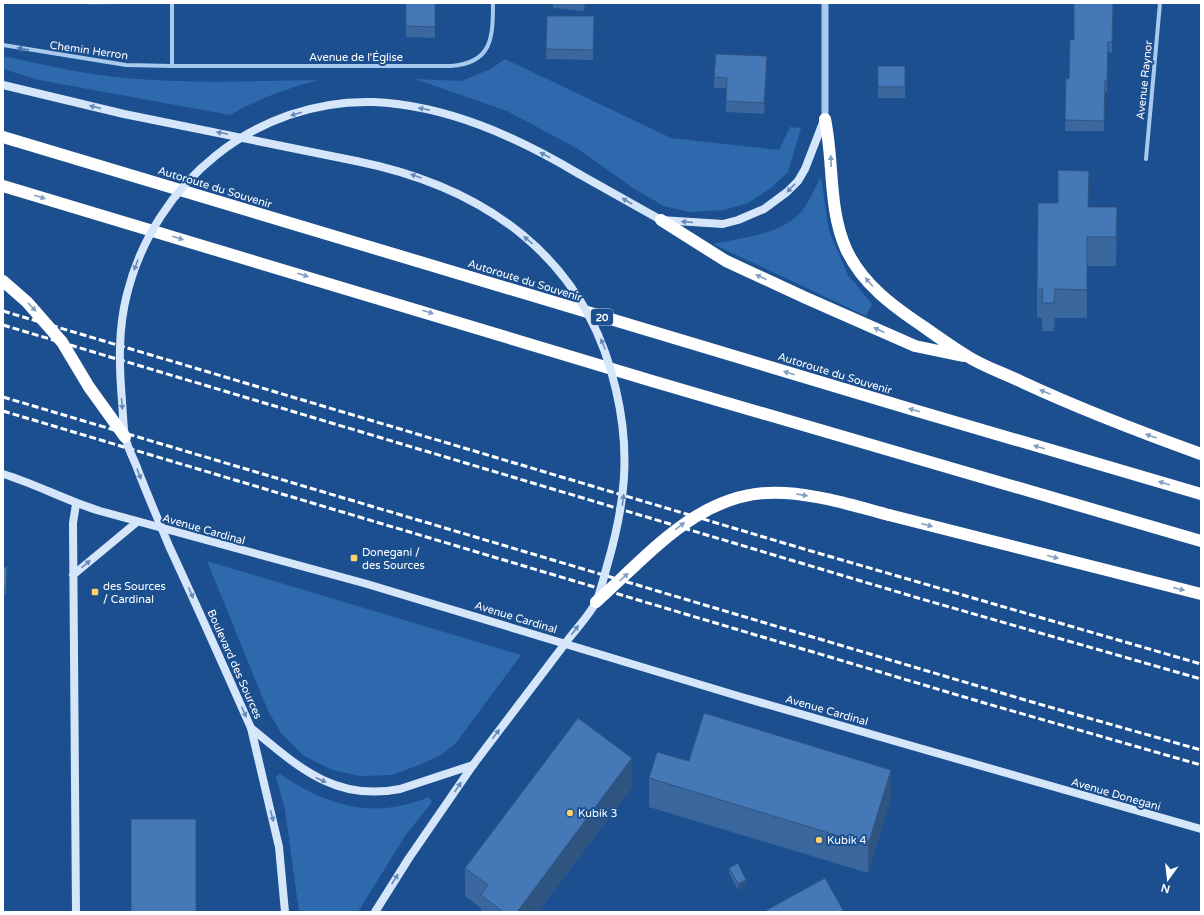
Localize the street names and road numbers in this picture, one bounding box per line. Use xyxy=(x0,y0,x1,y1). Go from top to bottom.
street label: Chemin Herron xyxy=(49,39,129,62)
street label: Avenue Raynor xyxy=(1134,39,1155,120)
street label: Avenue de l'Église xyxy=(309,50,403,64)
street label: Autoroute du Souvenir xyxy=(156,164,274,211)
street label: Autoroute du Souvenir xyxy=(466,257,584,304)
road number: 20 xyxy=(591,309,613,325)
street label: Autoroute du Souvenir xyxy=(776,350,894,397)
street label: Avenue Cardinal xyxy=(161,511,247,547)
street label: Avenue Cardinal xyxy=(473,599,559,636)
street label: Boulevard des Sources xyxy=(205,607,265,721)
street label: Avenue Cardinal xyxy=(784,692,870,728)
street label: Avenue Donegani xyxy=(1070,775,1162,813)

